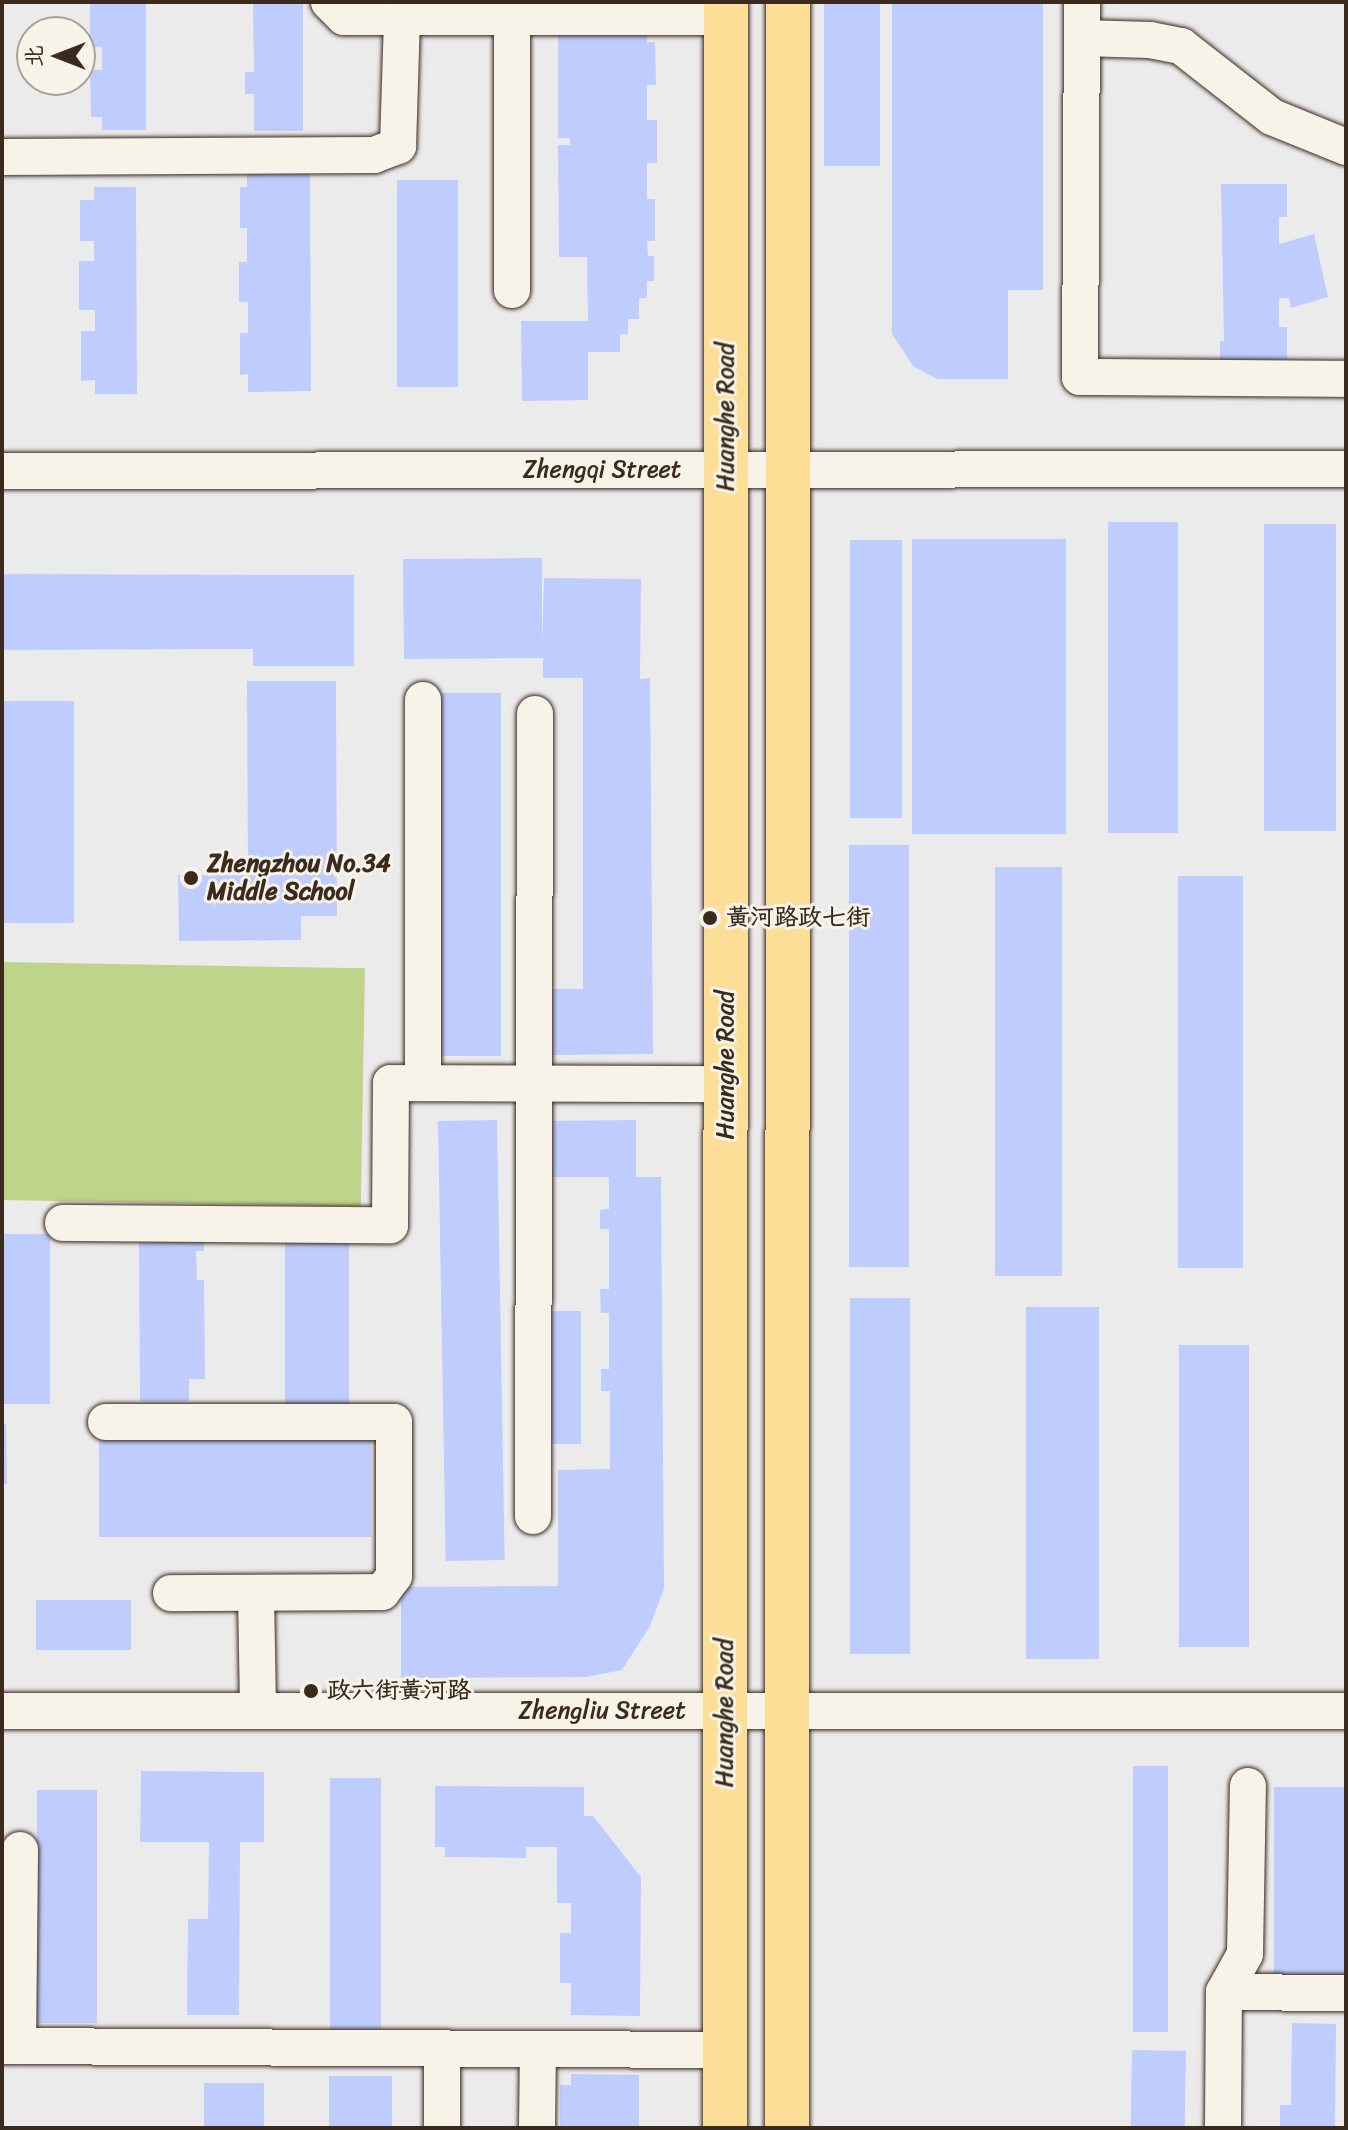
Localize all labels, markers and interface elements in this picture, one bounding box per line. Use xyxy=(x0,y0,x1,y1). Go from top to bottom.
north arrow xyxy=(16,16,96,96)
text: 北 xyxy=(14,45,53,67)
street label: Huanghe Road xyxy=(712,343,740,491)
street label: Zhengqi Street xyxy=(523,456,681,484)
place label: Zhengzhou No.34 Middle School xyxy=(207,850,391,906)
marker: Zhengzhou No.34 Middle School xyxy=(182,869,200,887)
place label: 黄河路政七街 xyxy=(726,904,870,932)
marker: 黄河路政七街 xyxy=(701,909,719,927)
street label: Huanghe Road xyxy=(712,991,740,1139)
street label: Huanghe Road xyxy=(711,1639,739,1787)
place label: 政六街黄河路 xyxy=(327,1677,471,1705)
marker: 政六街黄河路 xyxy=(302,1682,320,1700)
street label: Zhengliu Street xyxy=(519,1697,685,1725)

